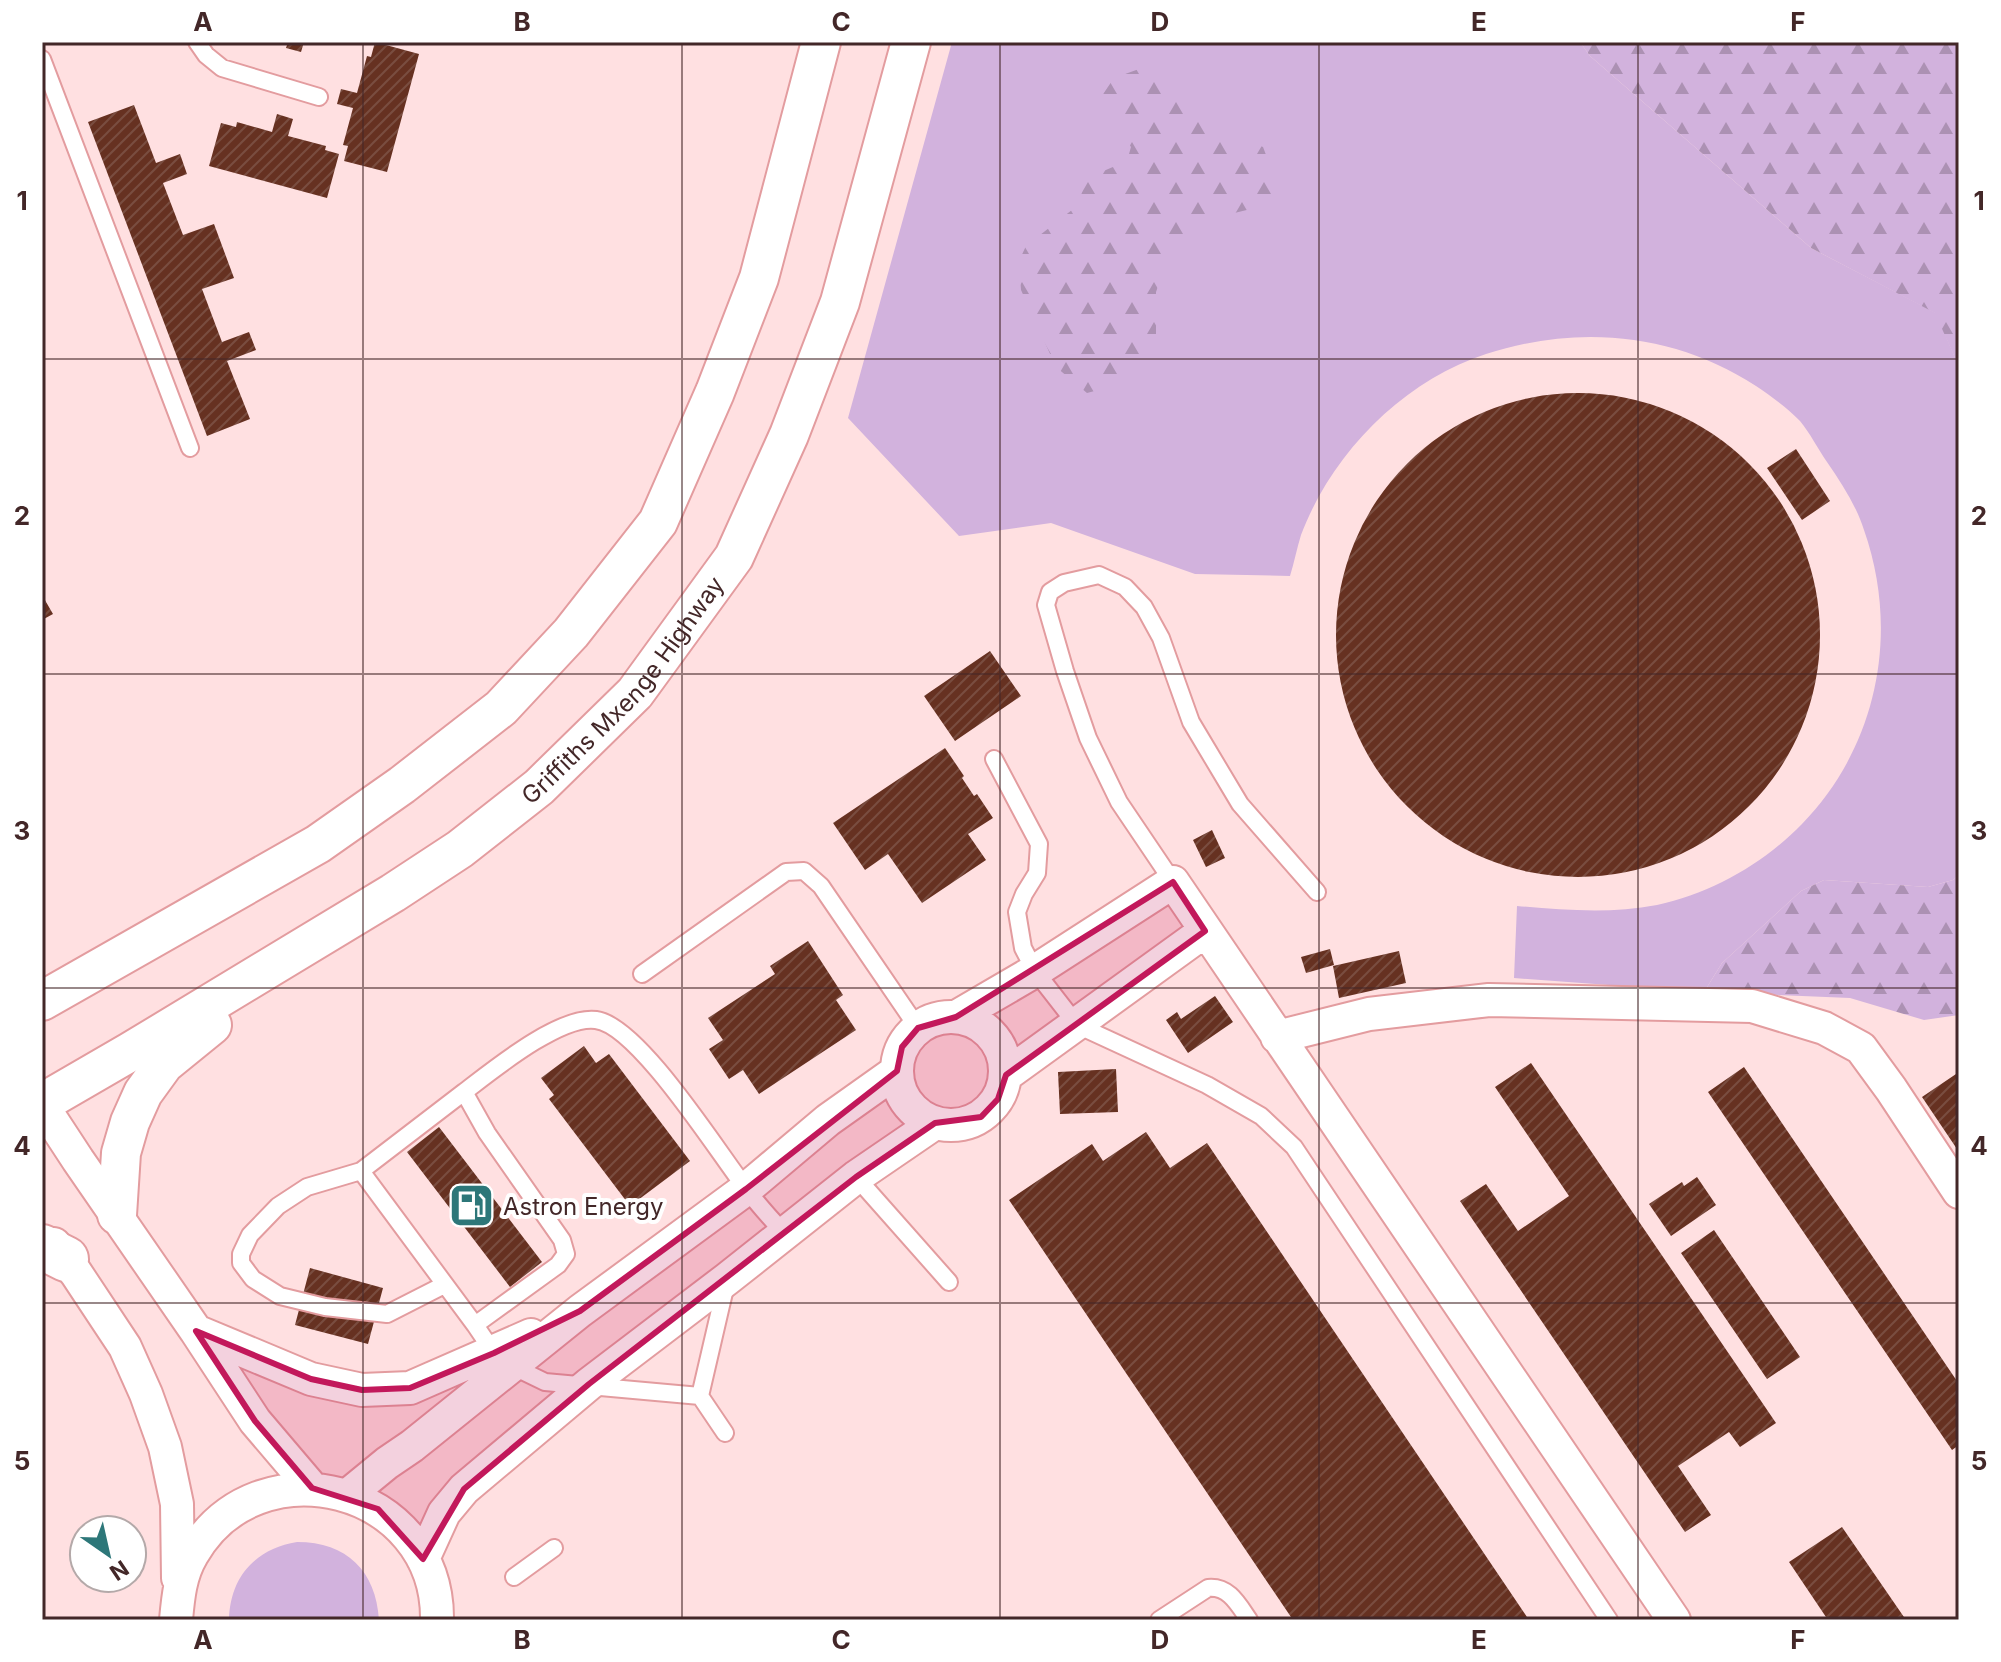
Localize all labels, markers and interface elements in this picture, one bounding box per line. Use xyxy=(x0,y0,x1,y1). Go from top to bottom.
text: A xyxy=(193,6,213,37)
text: B xyxy=(513,6,531,37)
text: C xyxy=(831,6,851,37)
text: D xyxy=(1151,6,1169,37)
text: E xyxy=(1471,6,1487,37)
text: F xyxy=(1790,6,1806,37)
text: 1 xyxy=(16,185,28,216)
text: 1 xyxy=(1973,185,1985,216)
text: 2 xyxy=(14,500,30,531)
text: 2 xyxy=(1971,500,1987,531)
street label: Griffiths Mxenge Highway xyxy=(515,570,730,810)
text: 3 xyxy=(14,815,30,846)
text: 3 xyxy=(1971,815,1987,846)
text: 4 xyxy=(13,1130,31,1161)
text: 4 xyxy=(1970,1130,1988,1161)
fuel station icon: Astron Energy xyxy=(448,1182,496,1230)
place label: Astron Energy xyxy=(503,1192,663,1221)
text: 5 xyxy=(14,1445,30,1476)
text: 5 xyxy=(1971,1445,1987,1476)
north arrow xyxy=(68,1514,148,1594)
text: N xyxy=(105,1555,133,1586)
text: A xyxy=(193,1624,213,1655)
text: B xyxy=(513,1624,531,1655)
text: C xyxy=(831,1624,851,1655)
text: D xyxy=(1151,1624,1169,1655)
text: E xyxy=(1471,1624,1487,1655)
text: F xyxy=(1790,1624,1806,1655)

